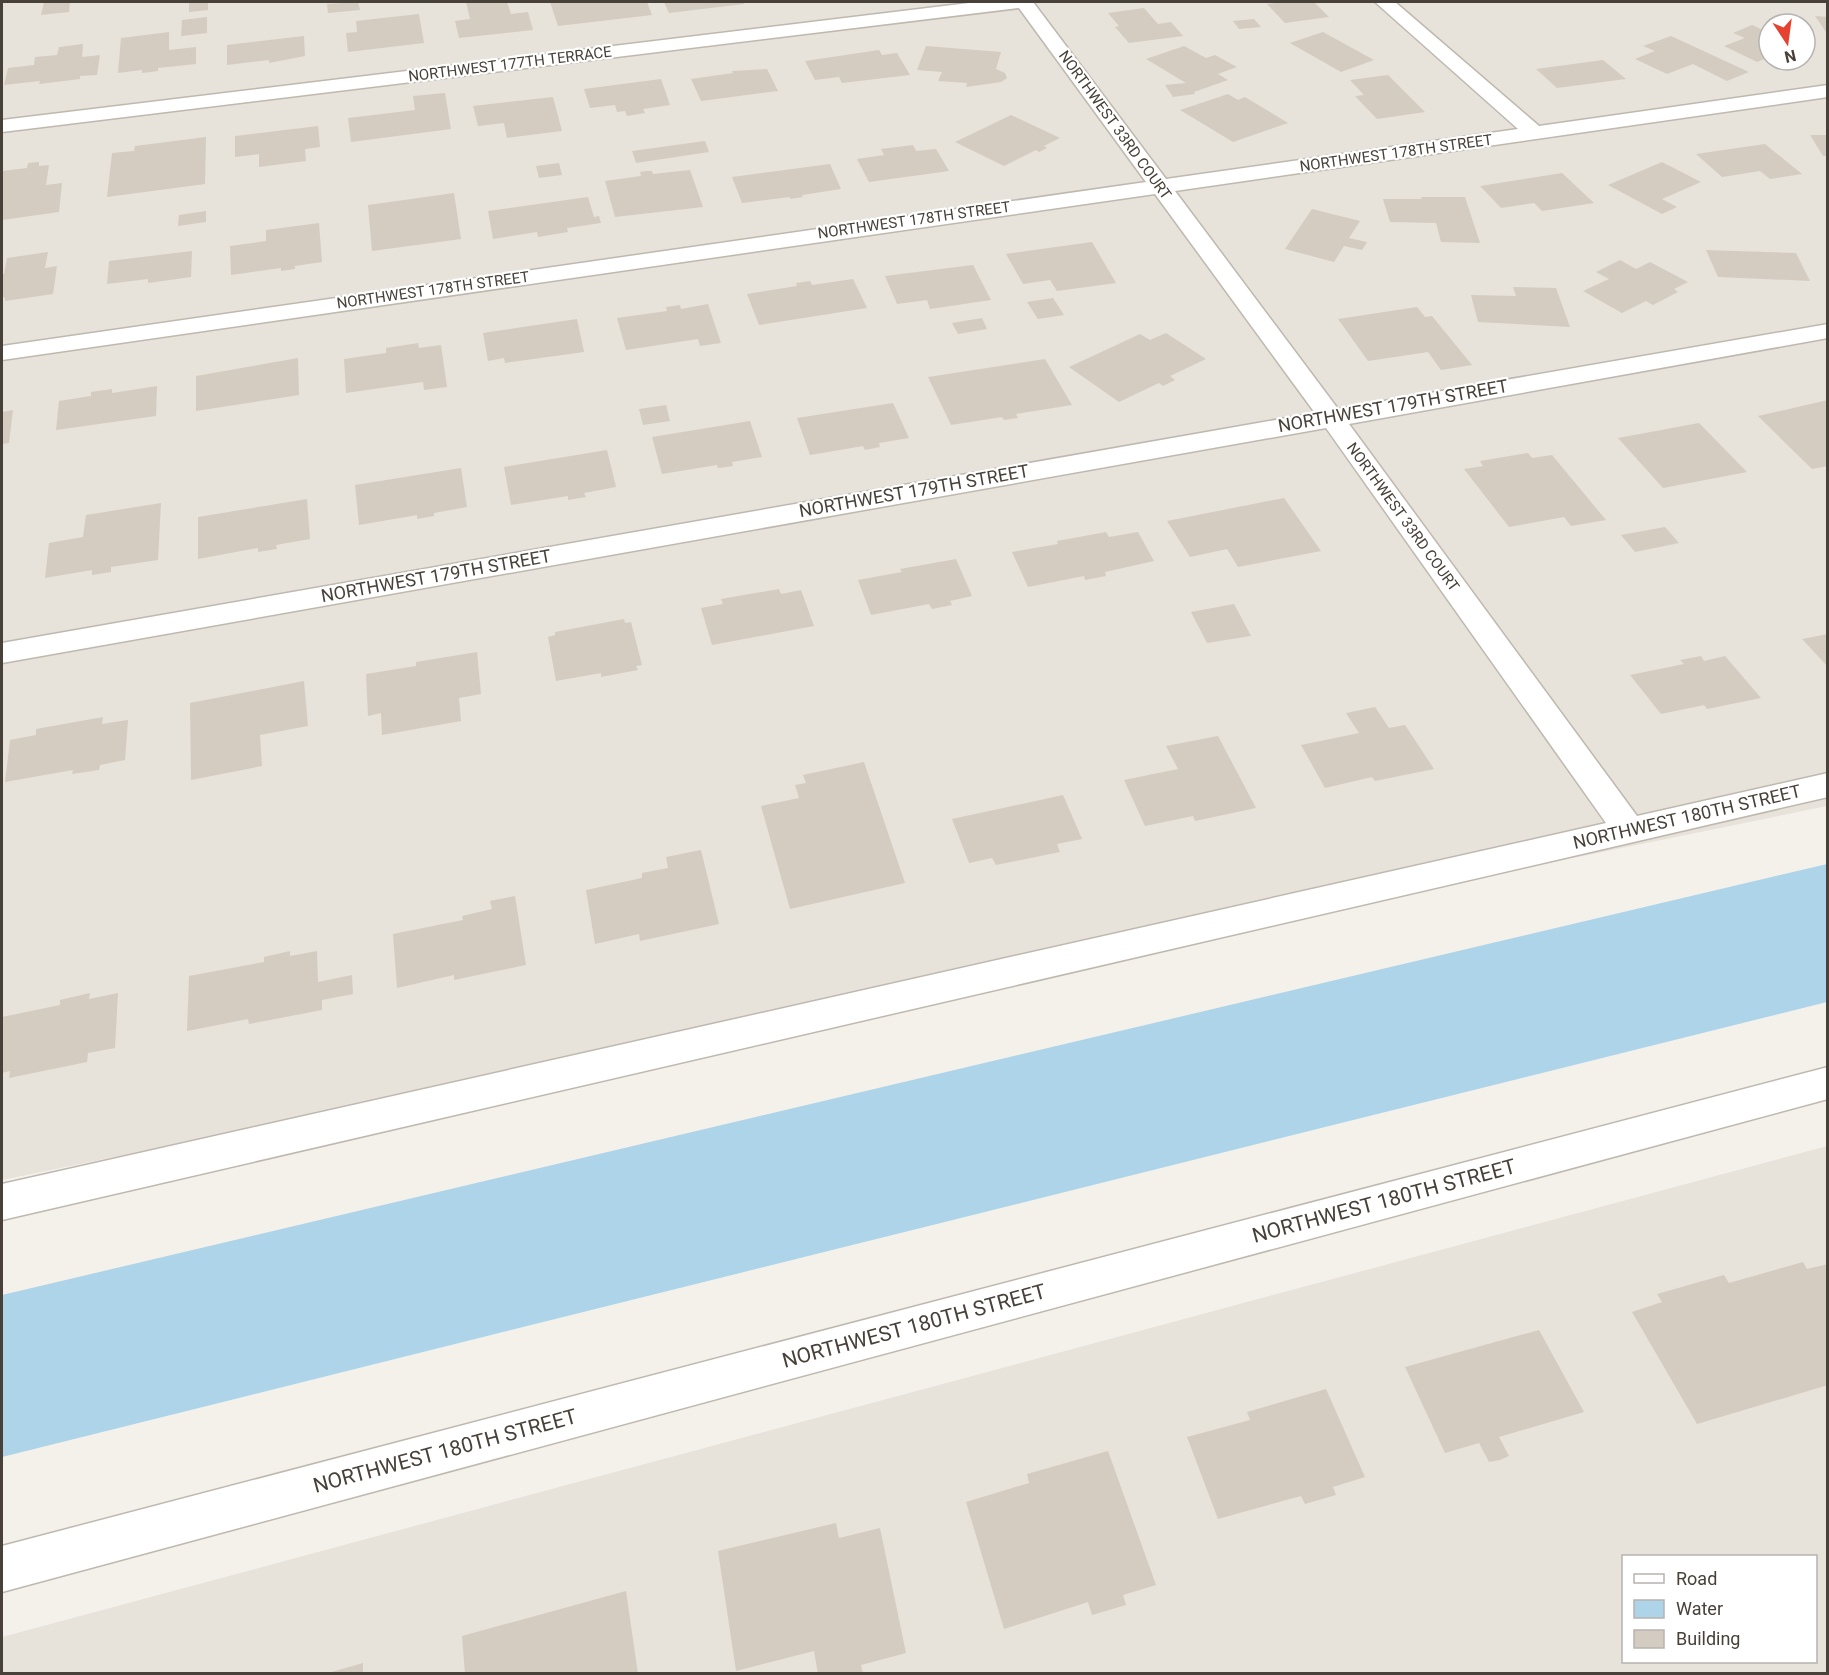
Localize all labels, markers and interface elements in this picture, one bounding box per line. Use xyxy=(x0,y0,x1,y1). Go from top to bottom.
north arrow xyxy=(1757,12,1817,72)
street label: NORTHWEST 177TH TERRACE xyxy=(407,43,613,85)
text: N xyxy=(1783,46,1798,67)
street label: NORTHWEST 33RD COURT xyxy=(1055,47,1175,203)
street label: NORTHWEST 178TH STREET xyxy=(1299,131,1494,175)
street label: NORTHWEST 178TH STREET xyxy=(817,198,1012,242)
street label: NORTHWEST 178TH STREET xyxy=(336,268,531,312)
street label: NORTHWEST 179TH STREET xyxy=(1276,375,1510,436)
street label: NORTHWEST 33RD COURT xyxy=(1343,439,1463,595)
street label: NORTHWEST 179TH STREET xyxy=(797,460,1031,521)
street label: NORTHWEST 179TH STREET xyxy=(319,545,553,606)
street label: NORTHWEST 180TH STREET xyxy=(1571,780,1803,853)
street label: NORTHWEST 180TH STREET xyxy=(1249,1154,1519,1248)
street label: NORTHWEST 180TH STREET xyxy=(779,1279,1049,1373)
street label: NORTHWEST 180TH STREET xyxy=(310,1404,580,1498)
legend xyxy=(1622,1555,1817,1663)
text: Road xyxy=(1676,1568,1717,1589)
text: Water xyxy=(1676,1598,1723,1619)
text: Building xyxy=(1676,1628,1740,1649)

